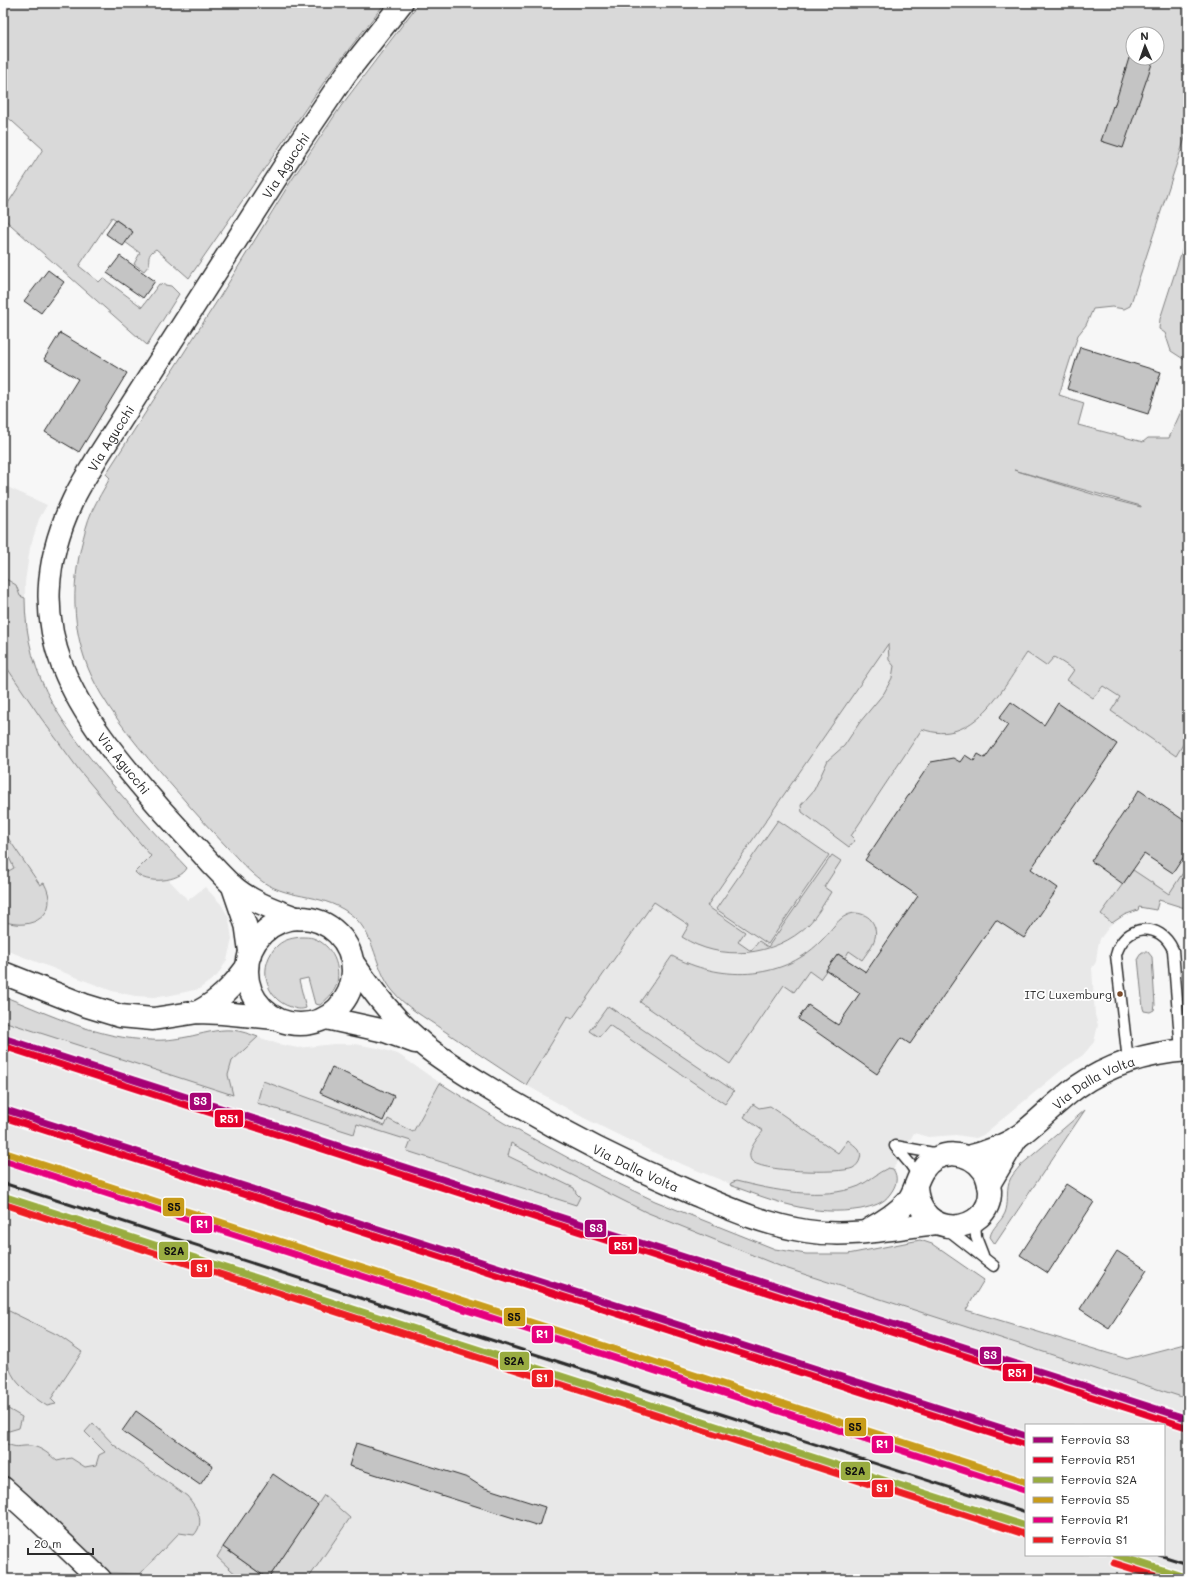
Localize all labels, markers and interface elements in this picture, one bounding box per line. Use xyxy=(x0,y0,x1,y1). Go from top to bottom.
north arrow xyxy=(1125,26,1165,66)
text: N xyxy=(1140,28,1149,43)
street label: Via Agucchi xyxy=(257,129,312,201)
street label: Via Agucchi xyxy=(83,402,137,474)
street label: Via Agucchi xyxy=(94,729,154,797)
place label: ITC Luxemburg xyxy=(1024,986,1112,1002)
marker: ITC Luxemburg xyxy=(1115,989,1125,999)
street label: Via Dalla Volta xyxy=(1048,1052,1137,1112)
line badge: S3 xyxy=(189,1092,212,1111)
text: S3 xyxy=(193,1093,207,1108)
line badge: R51 xyxy=(214,1109,244,1128)
text: R51 xyxy=(220,1111,238,1126)
street label: Via Dalla Volta xyxy=(590,1139,682,1195)
line badge: S5 xyxy=(162,1197,185,1217)
text: S5 xyxy=(167,1199,181,1214)
line badge: R1 xyxy=(190,1215,213,1234)
text: R1 xyxy=(196,1216,208,1231)
line badge: S3 xyxy=(584,1219,607,1238)
text: S3 xyxy=(589,1220,603,1235)
line badge: R51 xyxy=(608,1236,638,1255)
text: R51 xyxy=(614,1238,632,1253)
line badge: S2A xyxy=(158,1241,189,1261)
text: S2A xyxy=(164,1243,185,1258)
line badge: S1 xyxy=(190,1259,213,1278)
text: S1 xyxy=(196,1260,208,1275)
line badge: S5 xyxy=(503,1307,526,1327)
text: S5 xyxy=(507,1309,521,1324)
line badge: R1 xyxy=(531,1325,554,1344)
text: R1 xyxy=(536,1326,548,1341)
line badge: S3 xyxy=(979,1346,1002,1365)
text: S3 xyxy=(983,1347,997,1362)
line badge: S2A xyxy=(499,1351,530,1371)
text: S2A xyxy=(504,1353,525,1368)
line badge: R51 xyxy=(1002,1363,1033,1382)
text: R51 xyxy=(1008,1365,1026,1380)
line badge: S1 xyxy=(531,1369,554,1388)
text: S1 xyxy=(536,1370,548,1385)
line badge: S5 xyxy=(844,1417,867,1437)
text: S5 xyxy=(848,1419,862,1434)
legend xyxy=(1025,1424,1165,1556)
text: Ferrovia S3 xyxy=(1061,1431,1129,1447)
line badge: R1 xyxy=(871,1435,894,1454)
text: R1 xyxy=(876,1436,888,1451)
text: Ferrovia R51 xyxy=(1061,1451,1136,1467)
line badge: S2A xyxy=(840,1461,871,1481)
text: S2A xyxy=(845,1463,866,1478)
text: Ferrovia S2A xyxy=(1061,1471,1137,1487)
line badge: S1 xyxy=(871,1479,894,1498)
text: S1 xyxy=(876,1480,888,1495)
text: Ferrovia S5 xyxy=(1061,1491,1129,1507)
text: Ferrovia R1 xyxy=(1061,1511,1129,1527)
scale bar xyxy=(28,1530,93,1556)
text: Ferrovia S1 xyxy=(1061,1531,1128,1547)
text: 20 m xyxy=(34,1535,62,1551)

